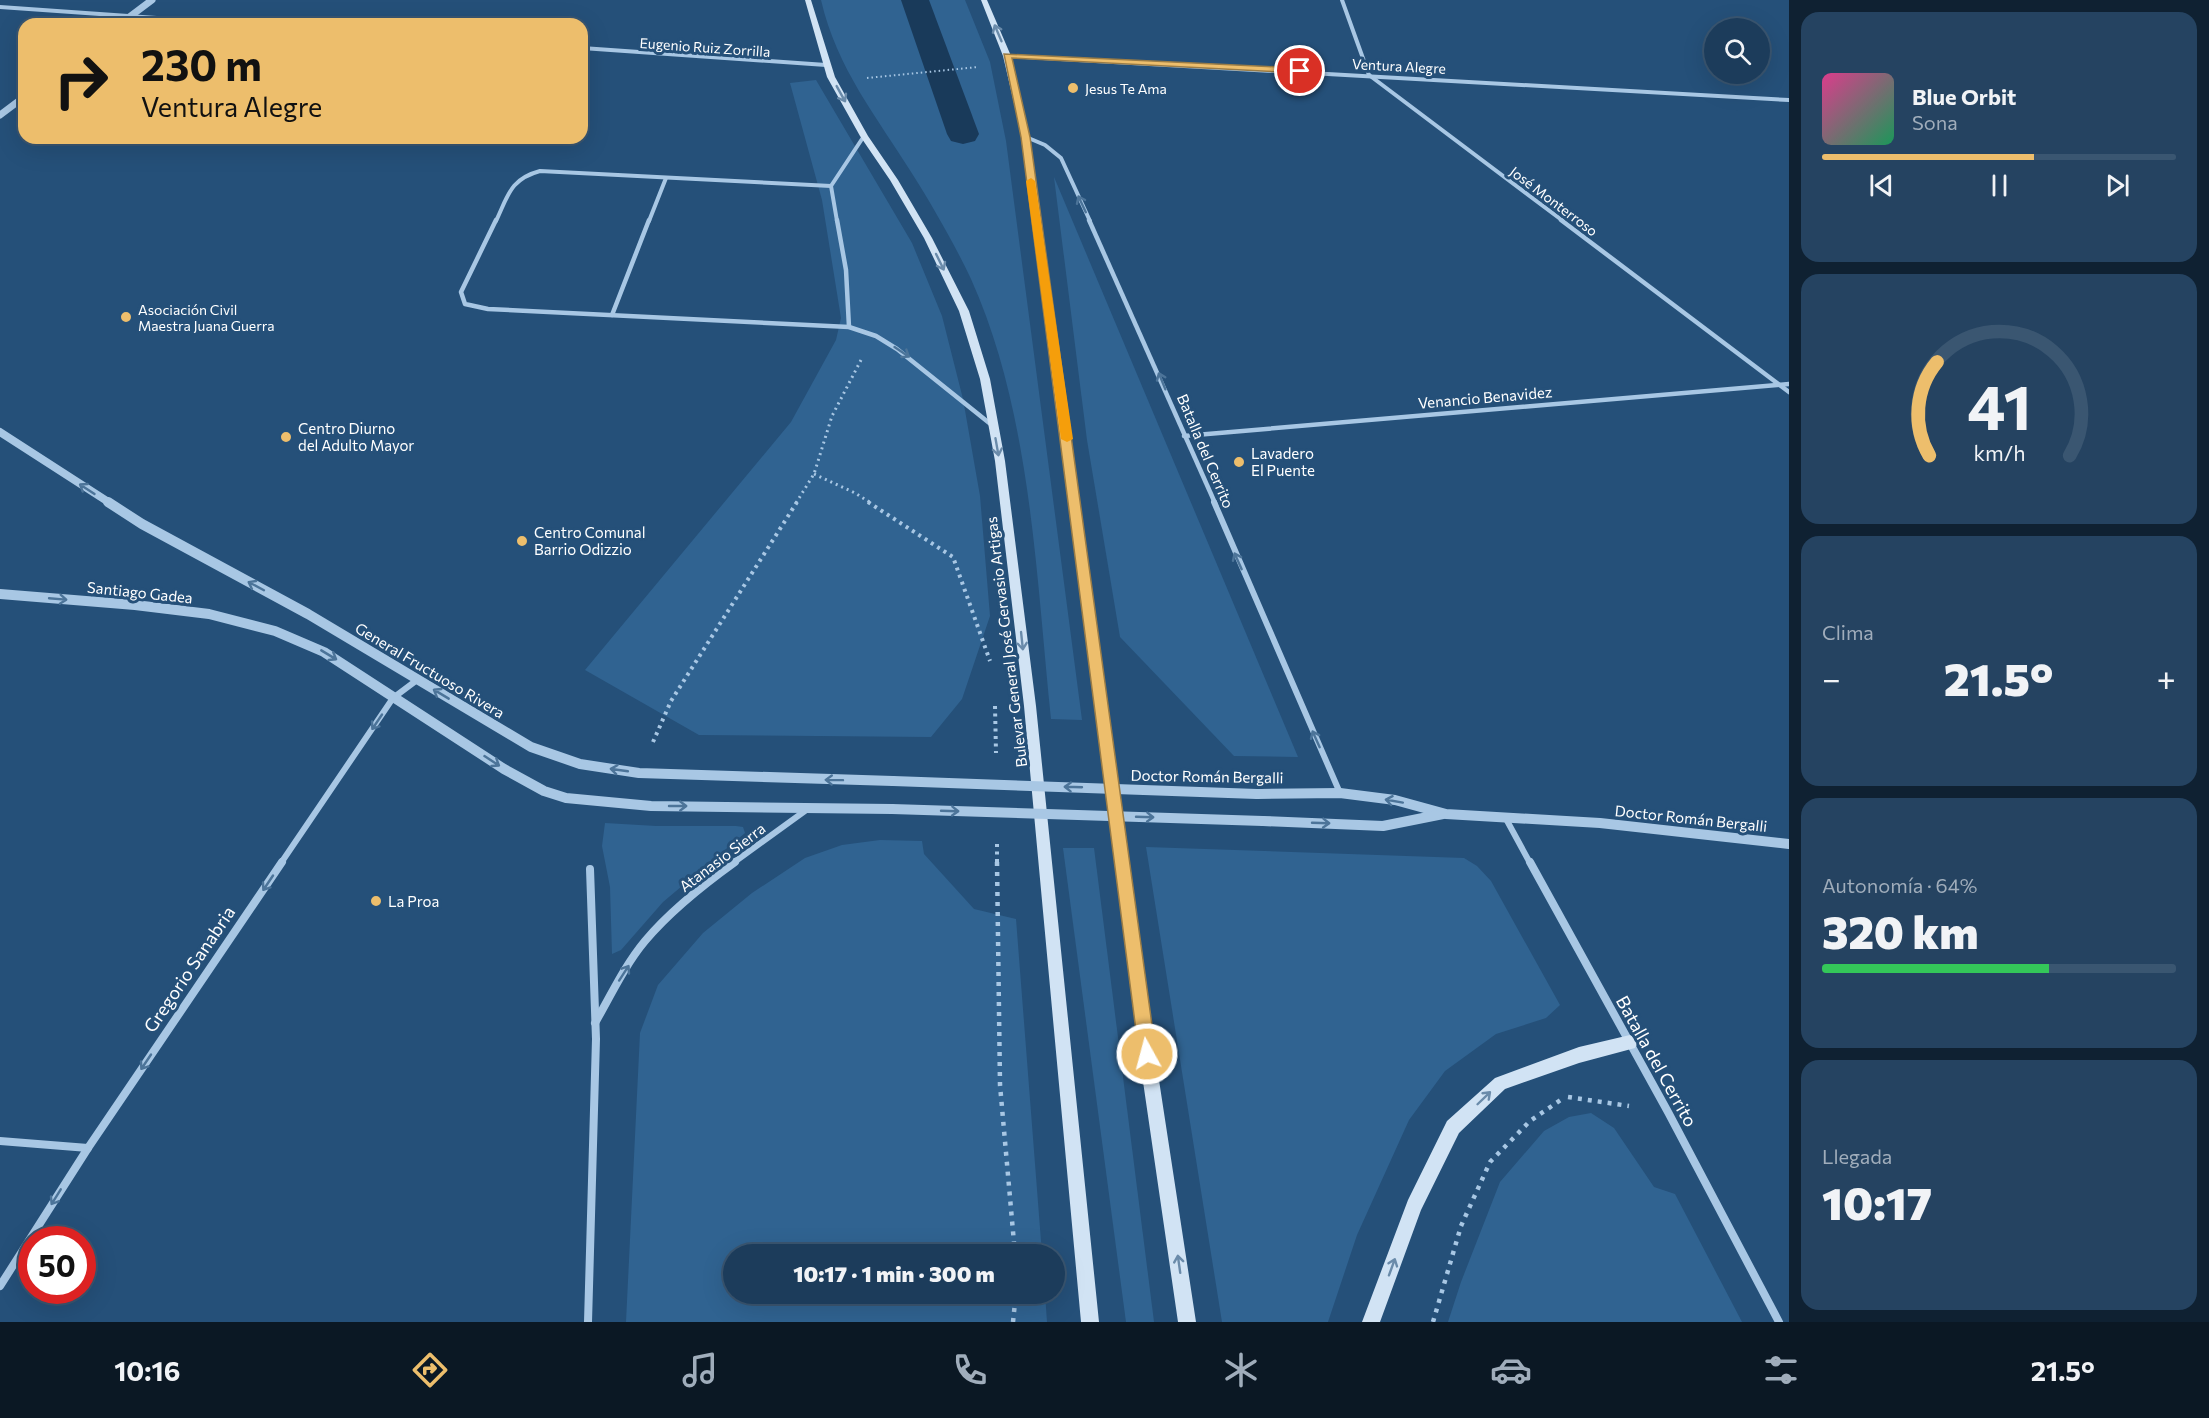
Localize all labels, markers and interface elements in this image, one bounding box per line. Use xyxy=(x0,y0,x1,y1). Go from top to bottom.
map controls xyxy=(1704,18,1770,84)
button: search xyxy=(1704,18,1770,84)
one-way arrow xyxy=(992,25,1003,43)
street label: Eugenio Ruiz Zorrilla xyxy=(639,34,771,60)
text: 230 m xyxy=(141,38,262,90)
icon: right xyxy=(42,42,120,120)
pin xyxy=(1274,45,1325,96)
icon: arrive xyxy=(1283,54,1316,87)
street label: Ventura Alegre xyxy=(1352,55,1446,77)
place label: Jesus Te Ama xyxy=(1085,80,1167,97)
marker: Jesus Te Ama xyxy=(1066,81,1080,95)
text: Blue Orbit xyxy=(1912,83,2016,110)
one-way arrow xyxy=(836,85,847,103)
text: Ventura Alegre xyxy=(141,90,322,123)
text: Sona xyxy=(1912,110,1958,134)
street label: José Monterroso xyxy=(1507,162,1601,240)
icon: previous xyxy=(1865,169,1898,202)
icon: pause xyxy=(1983,169,2016,202)
icon: next xyxy=(2101,169,2134,202)
one-way arrow xyxy=(1075,195,1087,213)
one-way arrow xyxy=(935,253,947,271)
place label: Asociación Civil Maestra Juana Guerra xyxy=(138,301,275,334)
marker: Asociación Civil Maestra Juana Guerra xyxy=(119,310,133,324)
one-way arrow xyxy=(893,345,910,358)
text: 41 xyxy=(1967,367,2031,443)
one-way arrow xyxy=(1156,373,1167,391)
street label: Venancio Benavidez xyxy=(1417,382,1553,412)
street label: Batalla del Cerrito xyxy=(1174,391,1238,511)
place label: Centro Diurno del Adulto Mayor xyxy=(298,419,414,454)
marker: Centro Diurno del Adulto Mayor xyxy=(279,430,293,444)
one-way arrow xyxy=(992,437,1003,457)
text: km/h xyxy=(1973,439,2025,465)
place label: Lavadero El Puente xyxy=(1251,444,1315,479)
marker: Lavadero El Puente xyxy=(1232,455,1246,469)
one-way arrow xyxy=(79,482,96,495)
street label: Bulevar General José Gervasio Artigas xyxy=(982,516,1030,768)
place label: Centro Comunal Barrio Odizzio xyxy=(534,523,645,558)
marker: Centro Comunal Barrio Odizzio xyxy=(515,534,529,548)
one-way arrow xyxy=(1232,552,1244,570)
street label: Santiago Gadea xyxy=(86,578,194,606)
one-way arrow xyxy=(248,580,266,591)
one-way arrow xyxy=(48,594,68,605)
street label: General Fructuoso Rivera xyxy=(352,618,508,722)
text: Clima xyxy=(1822,620,1874,644)
one-way arrow xyxy=(1017,630,1028,650)
one-way arrow xyxy=(320,649,337,661)
text: 21.5° xyxy=(1944,650,2054,705)
text: − xyxy=(1822,657,1841,698)
text: + xyxy=(2157,657,2176,698)
one-way arrow xyxy=(433,688,450,700)
one-way arrow xyxy=(371,713,383,730)
one-way arrow xyxy=(1310,731,1322,749)
one-way arrow xyxy=(483,756,500,768)
one-way arrow xyxy=(609,764,629,775)
street label: Doctor Román Bergalli xyxy=(1130,766,1284,786)
one-way arrow xyxy=(825,774,845,786)
one-way arrow xyxy=(1063,782,1083,793)
one-way arrow xyxy=(1384,795,1404,806)
one-way arrow xyxy=(667,800,687,812)
street label: Doctor Román Bergalli xyxy=(1614,801,1768,835)
one-way arrow xyxy=(940,805,960,816)
one-way arrow xyxy=(1135,811,1155,823)
one-way arrow xyxy=(1311,818,1331,829)
street label: Atanasio Sierra xyxy=(675,819,769,895)
text: Autonomía · 64% xyxy=(1822,873,1977,897)
one-way arrow xyxy=(262,875,274,891)
place label: La Proa xyxy=(388,892,439,910)
marker: La Proa xyxy=(369,894,383,908)
street label: Gregorio Sanabria xyxy=(139,902,239,1036)
text: 320 km xyxy=(1822,903,1979,958)
one-way arrow xyxy=(617,964,630,981)
street label: Batalla del Cerrito xyxy=(1612,992,1702,1130)
position arrow xyxy=(1115,1022,1179,1086)
one-way arrow xyxy=(140,1053,152,1070)
one-way arrow xyxy=(1476,1091,1491,1106)
text: Llegada xyxy=(1822,1144,1892,1168)
text: 10:17 xyxy=(1822,1174,1932,1229)
one-way arrow xyxy=(50,1188,62,1205)
speed limit sign: 50 xyxy=(18,1226,96,1304)
one-way arrow xyxy=(1173,1255,1184,1275)
one-way arrow xyxy=(1387,1258,1398,1277)
text: 10:17 · 1 min · 300 m xyxy=(793,1260,995,1287)
icon: directions xyxy=(409,1349,451,1391)
icon: music xyxy=(679,1349,721,1391)
icon: phone xyxy=(949,1349,991,1391)
icon: climate xyxy=(1220,1349,1262,1391)
icon: car xyxy=(1490,1349,1532,1391)
icon: filters xyxy=(1760,1349,1802,1391)
text: 10:16 xyxy=(114,1354,180,1387)
text: 21.5° xyxy=(2031,1354,2095,1387)

